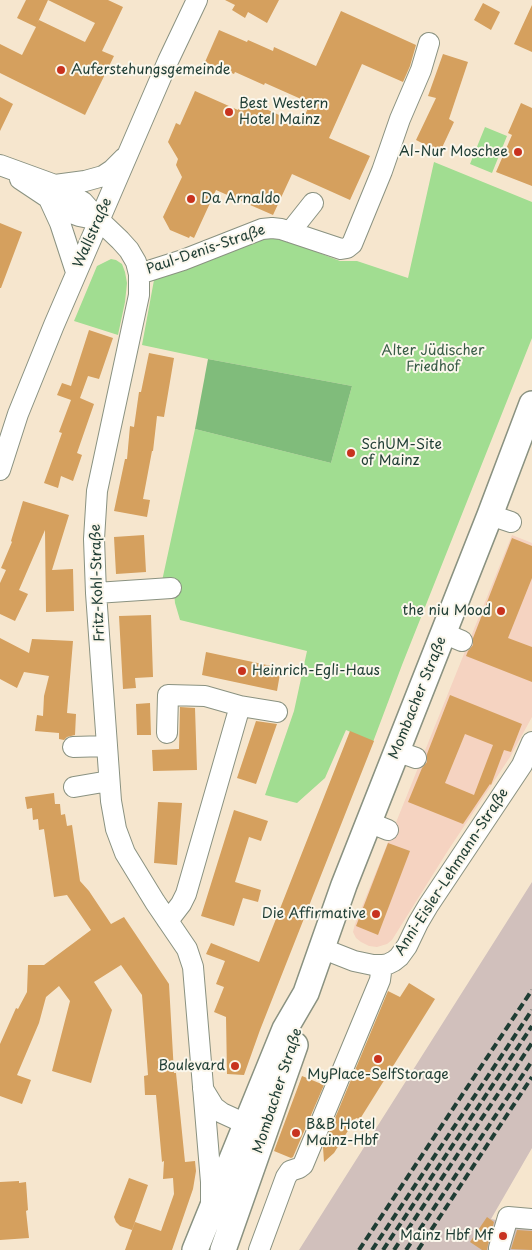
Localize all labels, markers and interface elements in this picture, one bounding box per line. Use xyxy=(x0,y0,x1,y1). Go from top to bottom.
place label: Auferstehungsgemeinde xyxy=(71,62,230,78)
marker: Auferstehungsgemeinde xyxy=(55,64,67,76)
place label: Best Western Hotel Mainz xyxy=(239,96,328,128)
marker: Best Western Hotel Mainz xyxy=(223,106,235,118)
place label: Al-Nur Moschee xyxy=(399,144,508,160)
marker: Al-Nur Moschee xyxy=(512,146,524,158)
place label: Da Arnaldo xyxy=(201,191,280,207)
marker: Da Arnaldo xyxy=(185,193,197,205)
street label: Wallstraße xyxy=(70,195,116,271)
street label: Paul-Denis-Straße xyxy=(144,222,268,278)
park label: Alter Jüdischer Friedhof xyxy=(381,343,485,376)
place label: SchUM-Site of Mainz xyxy=(361,437,442,470)
marker: SchUM-Site of Mainz xyxy=(345,447,357,459)
street label: Fritz-Kohl-Straße xyxy=(88,524,108,642)
place label: the niu Mood xyxy=(403,603,491,619)
marker: the niu Mood xyxy=(495,605,507,617)
street label: Mombacher Straße xyxy=(386,634,450,762)
place label: Heinrich-Egli-Haus xyxy=(252,663,380,679)
marker: Heinrich-Egli-Haus xyxy=(236,665,248,677)
street label: Anni-Eisler-Lehmann-Straße xyxy=(392,785,512,959)
place label: Die Affirmative xyxy=(262,906,366,922)
marker: Die Affirmative xyxy=(370,908,382,920)
street label: Mombacher Straße xyxy=(250,1026,306,1156)
marker: MyPlace-SelfStorage xyxy=(372,1053,384,1065)
place label: Boulevard xyxy=(158,1058,225,1074)
marker: Boulevard xyxy=(229,1060,241,1072)
place label: MyPlace-SelfStorage xyxy=(307,1067,449,1083)
place label: B&B Hotel Mainz-Hbf xyxy=(306,1117,378,1150)
marker: B&B Hotel Mainz-Hbf xyxy=(290,1127,302,1139)
place label: Mainz Hbf Mf xyxy=(400,1228,493,1244)
marker: Mainz Hbf Mf xyxy=(497,1230,509,1242)

